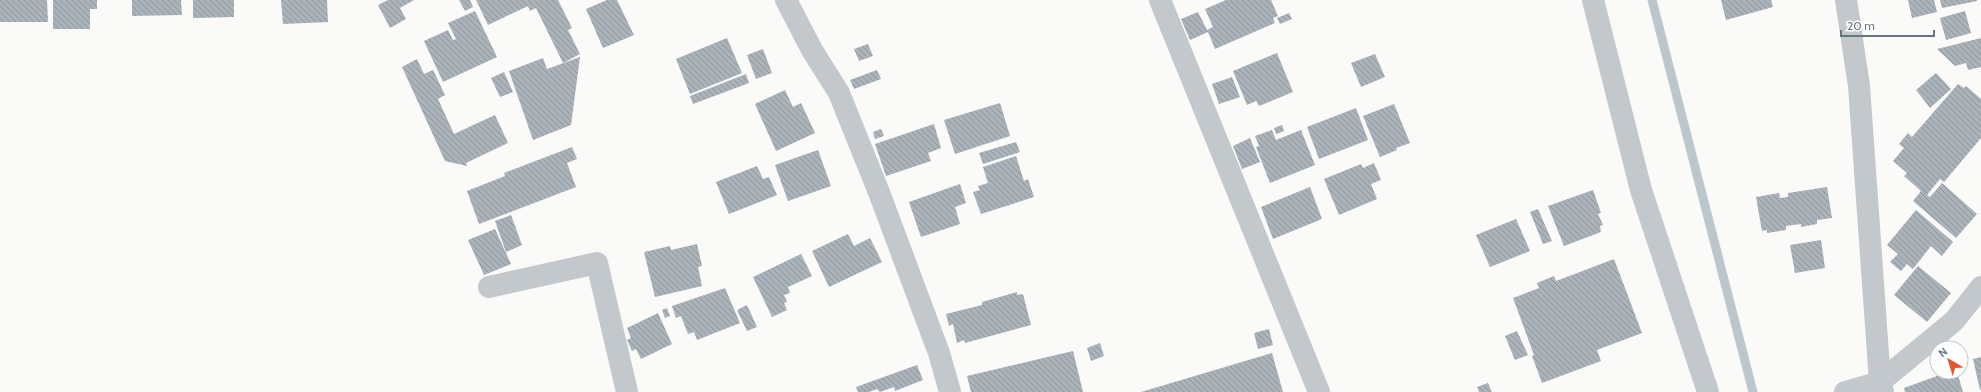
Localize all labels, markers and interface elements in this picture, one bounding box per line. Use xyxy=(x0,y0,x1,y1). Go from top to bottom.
scale bar xyxy=(1841,12,1934,38)
text: 20 m xyxy=(1847,18,1875,33)
north arrow xyxy=(1929,340,1969,380)
text: N xyxy=(1935,344,1950,360)

